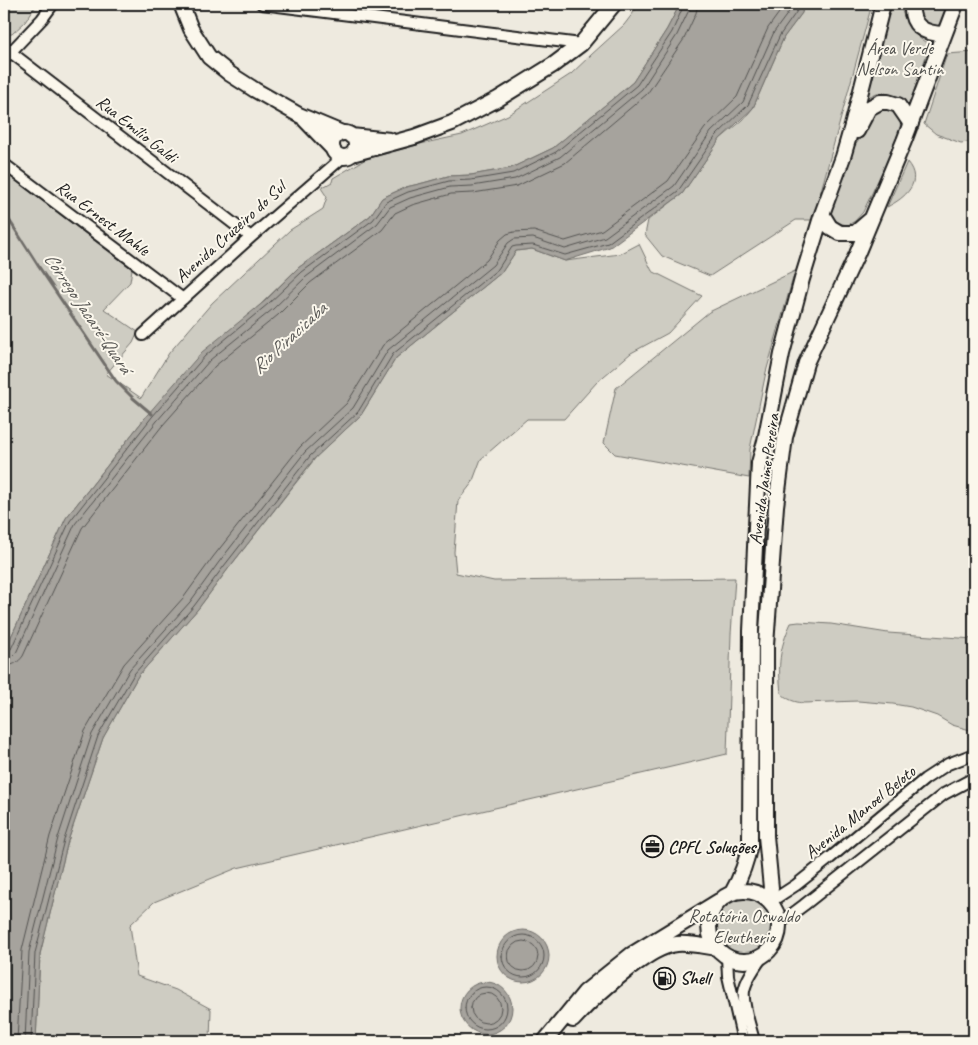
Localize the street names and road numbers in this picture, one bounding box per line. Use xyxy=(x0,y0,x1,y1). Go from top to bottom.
street label: Rua Emílio Galdi xyxy=(92,90,184,169)
street label: Avenida Cruzeiro do Sul xyxy=(170,175,292,287)
street label: Rua Ernest Mahle xyxy=(52,176,155,261)
street label: Avenida Jaime Pereira xyxy=(744,411,784,546)
street label: Avenida Manoel Beloto xyxy=(800,759,921,863)

